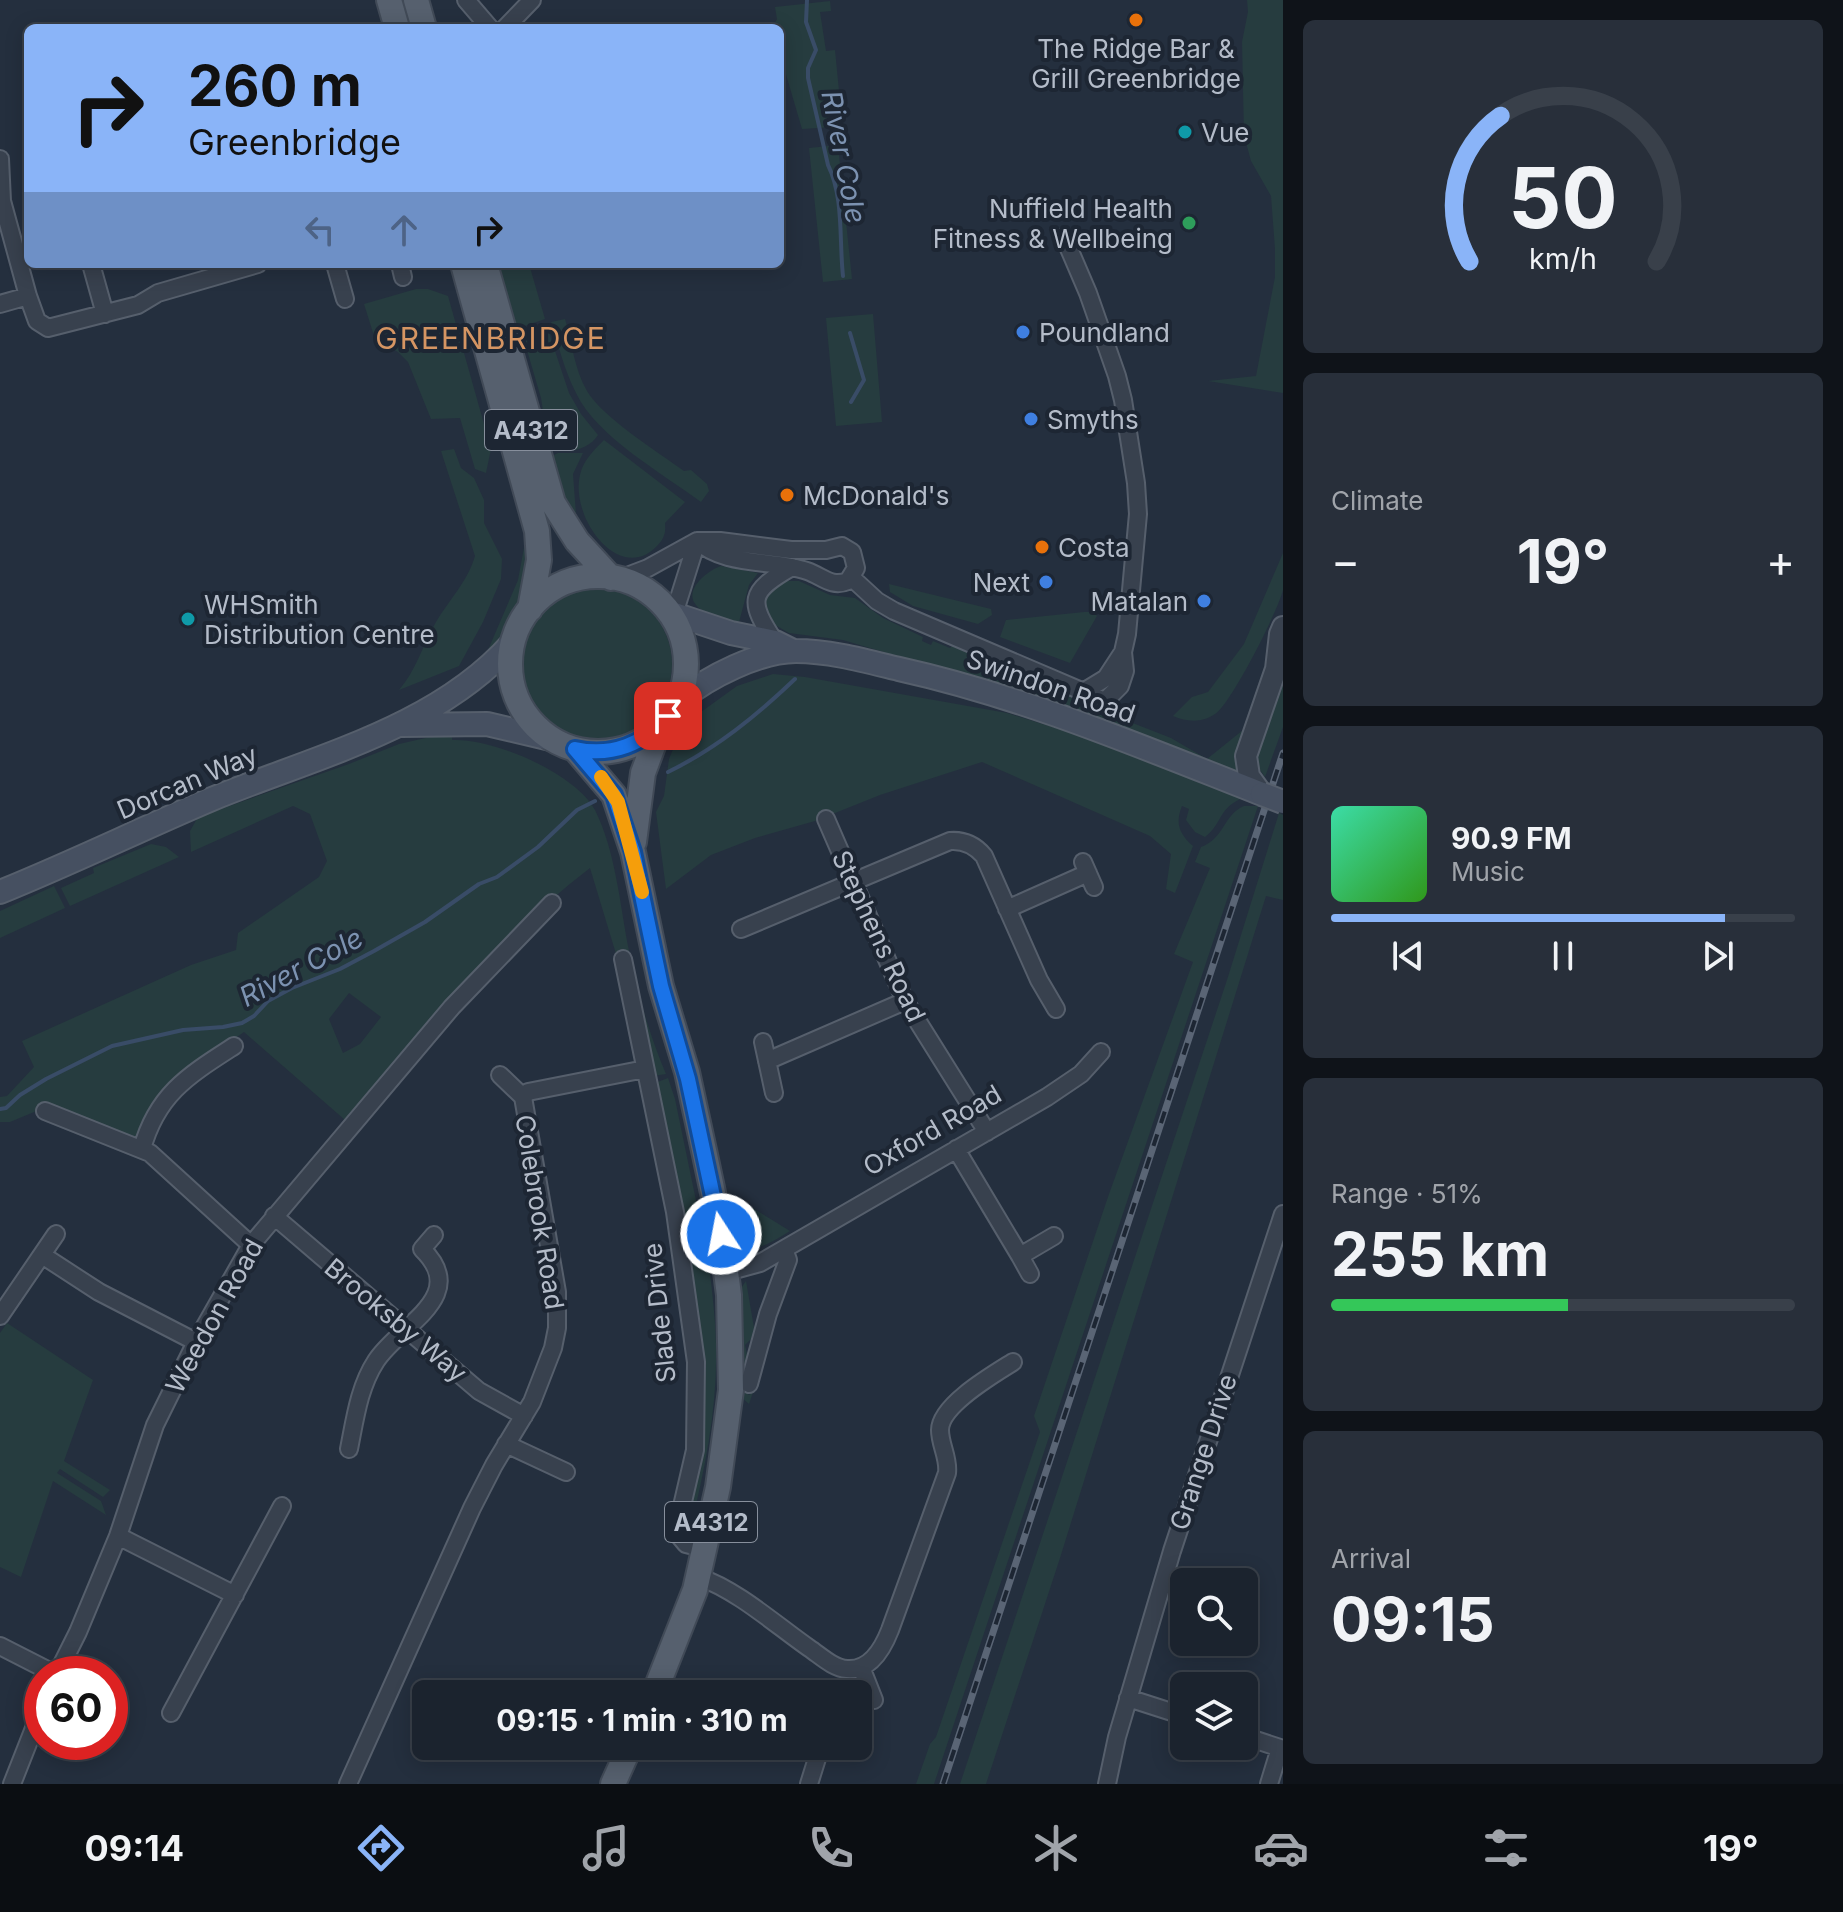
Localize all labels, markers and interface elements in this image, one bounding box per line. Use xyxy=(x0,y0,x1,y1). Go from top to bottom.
marker: The Ridge Bar & Grill Greenbridge xyxy=(1127,11,1145,29)
place label: The Ridge Bar & Grill Greenbridge xyxy=(1031,33,1241,94)
text: 260 m xyxy=(188,52,362,120)
icon: right xyxy=(56,56,160,160)
water label: River Cole xyxy=(814,88,874,226)
place label: Vue xyxy=(1201,117,1249,148)
text: Greenbridge xyxy=(188,120,401,164)
marker: Vue xyxy=(1176,123,1194,141)
text: 50 xyxy=(1508,147,1618,248)
place label: Nuffield Health Fitness & Wellbeing xyxy=(933,193,1173,254)
icon: left xyxy=(298,208,342,252)
icon: ahead xyxy=(382,208,426,252)
icon: right xyxy=(466,208,510,252)
marker: Nuffield Health Fitness & Wellbeing xyxy=(1180,214,1198,232)
text: km/h xyxy=(1529,242,1597,277)
place label: Poundland xyxy=(1039,317,1170,348)
district label: GREENBRIDGE xyxy=(375,320,607,356)
marker: Poundland xyxy=(1014,323,1032,341)
place label: Smyths xyxy=(1047,404,1139,435)
road number: A4312 xyxy=(485,410,577,450)
marker: Smyths xyxy=(1022,410,1040,428)
place label: McDonald's xyxy=(803,480,949,511)
text: Climate xyxy=(1331,485,1423,516)
marker: McDonald's xyxy=(778,486,796,504)
text: 19° xyxy=(1517,525,1609,597)
place label: Costa xyxy=(1058,532,1130,563)
text: − xyxy=(1331,534,1360,588)
text: + xyxy=(1766,534,1795,588)
marker: Costa xyxy=(1033,538,1051,556)
place label: Next xyxy=(973,567,1030,598)
marker: Next xyxy=(1037,573,1055,591)
place label: Matalan xyxy=(1090,586,1188,617)
place label: WHSmith Distribution Centre xyxy=(204,589,435,650)
marker: Matalan xyxy=(1195,592,1213,610)
marker: WHSmith Distribution Centre xyxy=(179,610,197,628)
street label: Swindon Road xyxy=(963,643,1139,729)
pin xyxy=(634,682,702,750)
icon: arrive xyxy=(646,694,690,738)
street label: Dorcan Way xyxy=(112,739,262,825)
text: 90.9 FM xyxy=(1451,820,1572,856)
street label: Stephens Road xyxy=(826,845,932,1027)
text: Music xyxy=(1451,856,1525,887)
water label: River Cole xyxy=(234,920,368,1014)
icon: previous xyxy=(1386,934,1430,978)
icon: pause xyxy=(1541,934,1585,978)
icon: next xyxy=(1696,934,1740,978)
street label: Oxford Road xyxy=(857,1078,1007,1182)
street label: Colebrook Road xyxy=(509,1112,571,1312)
text: Range · 51% xyxy=(1331,1178,1483,1209)
position arrow xyxy=(679,1192,763,1276)
text: 255 km xyxy=(1331,1218,1549,1290)
street label: Weedon Road xyxy=(159,1233,269,1399)
street label: Slade Drive xyxy=(636,1242,682,1384)
street label: Brooksby Way xyxy=(319,1252,473,1388)
street label: Grange Drive xyxy=(1163,1370,1243,1534)
road number: A4312 xyxy=(665,1502,757,1542)
text: Arrival xyxy=(1331,1543,1411,1574)
map controls xyxy=(1170,1568,1258,1760)
button: search xyxy=(1170,1568,1258,1656)
text: 09:15 xyxy=(1331,1583,1495,1655)
speed limit sign: 60 xyxy=(24,1656,128,1760)
button: layers xyxy=(1170,1672,1258,1760)
text: 09:15 · 1 min · 310 m xyxy=(496,1702,788,1738)
icon: directions xyxy=(353,1820,409,1876)
icon: music xyxy=(578,1820,634,1876)
icon: phone xyxy=(803,1820,859,1876)
icon: climate xyxy=(1028,1820,1084,1876)
icon: car xyxy=(1253,1820,1309,1876)
icon: filters xyxy=(1478,1820,1534,1876)
text: 09:14 xyxy=(85,1826,184,1870)
text: 19° xyxy=(1703,1826,1759,1870)

